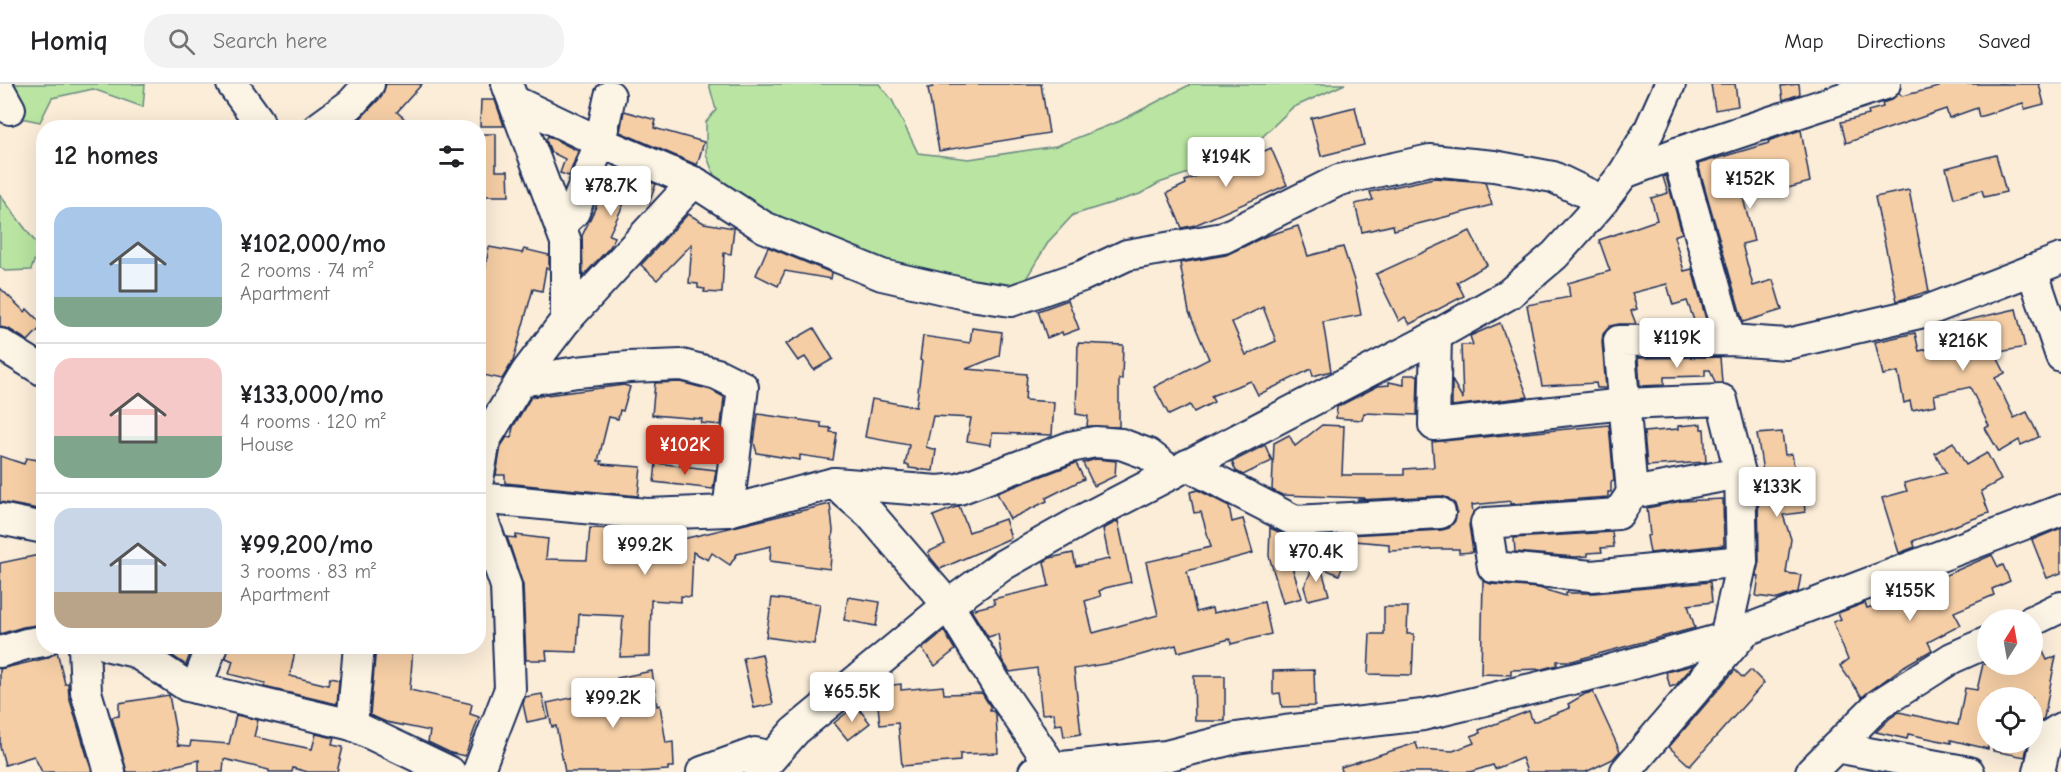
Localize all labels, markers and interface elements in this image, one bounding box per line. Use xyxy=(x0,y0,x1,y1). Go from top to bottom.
search box xyxy=(144,14,564,68)
text: Homiq xyxy=(30,25,108,57)
icon: search xyxy=(165,25,198,58)
text: Search here xyxy=(213,28,327,54)
text: Map xyxy=(1784,29,1824,53)
text: Directions xyxy=(1857,29,1946,53)
text: Saved xyxy=(1979,29,2031,53)
pin: ¥194K xyxy=(1184,137,1268,188)
icon: filters xyxy=(435,140,468,173)
text: 12 homes xyxy=(54,141,158,171)
text: ¥194K xyxy=(1202,145,1250,168)
pin: ¥152K xyxy=(1708,159,1792,210)
pin: ¥78.7K xyxy=(562,166,660,217)
text: ¥152K xyxy=(1725,167,1775,190)
text: ¥78.7K xyxy=(585,174,637,197)
text: ¥102,000/mo xyxy=(240,229,386,259)
icon: home xyxy=(102,231,174,303)
text: 2 rooms · 74 m² xyxy=(240,259,373,282)
text: Apartment xyxy=(240,282,330,305)
pin: ¥119K xyxy=(1635,318,1719,369)
pin: ¥216K xyxy=(1921,321,2005,372)
text: ¥119K xyxy=(1653,326,1701,349)
text: ¥216K xyxy=(1938,329,1988,352)
text: ¥133,000/mo xyxy=(240,380,384,410)
icon: home xyxy=(102,382,174,454)
text: 4 rooms · 120 m² xyxy=(240,410,386,433)
pin: ¥102K xyxy=(643,425,727,476)
text: House xyxy=(240,433,294,456)
text: ¥102K xyxy=(660,433,710,456)
pin: ¥133K xyxy=(1735,467,1819,518)
text: ¥133K xyxy=(1753,475,1801,498)
pin: ¥99.2K xyxy=(596,525,694,576)
text: ¥99,200/mo xyxy=(240,530,373,560)
icon: home xyxy=(102,532,174,604)
pin: ¥70.4K xyxy=(1267,532,1365,583)
text: ¥99.2K xyxy=(617,533,673,556)
text: ¥70.4K xyxy=(1289,540,1343,563)
text: 3 rooms · 83 m² xyxy=(240,560,376,583)
pin: ¥155K xyxy=(1868,571,1952,622)
text: ¥155K xyxy=(1885,579,1935,602)
text: Apartment xyxy=(240,583,330,606)
north arrow xyxy=(1977,609,2043,675)
map controls xyxy=(1977,609,2043,753)
pin: ¥65.5K xyxy=(803,672,901,723)
pin: ¥99.2K xyxy=(564,678,662,729)
text: ¥65.5K xyxy=(824,680,880,703)
text: ¥99.2K xyxy=(585,686,641,709)
button: locate xyxy=(1977,687,2043,753)

